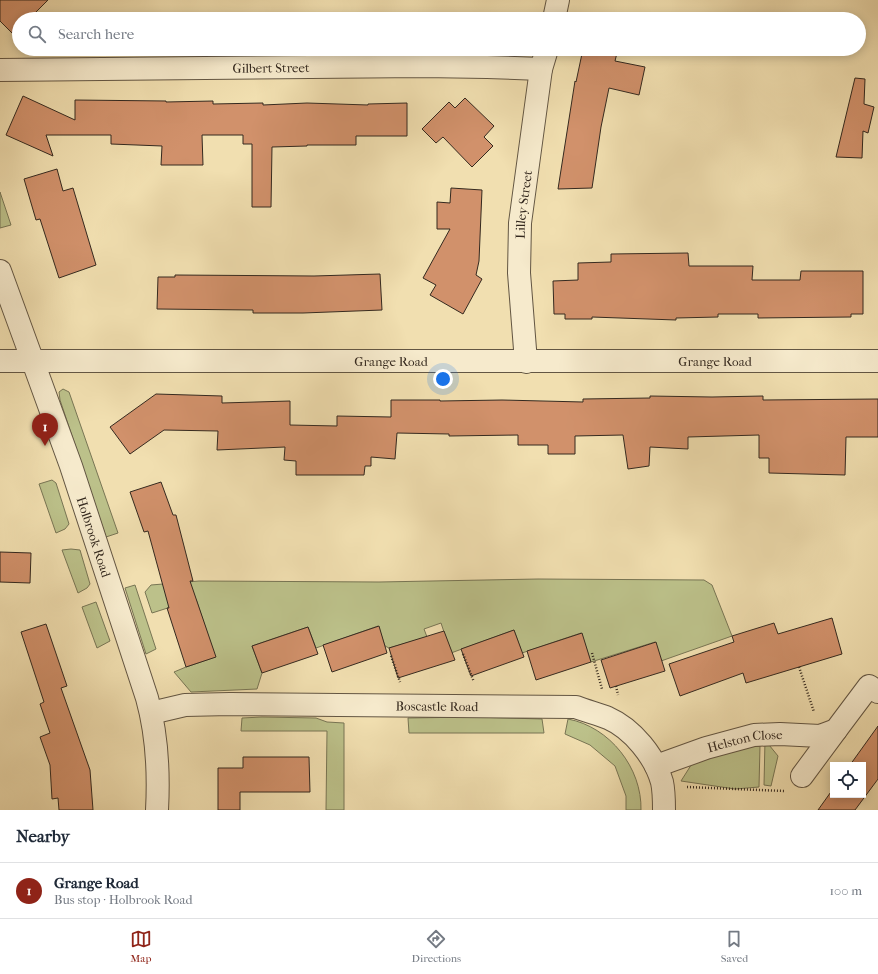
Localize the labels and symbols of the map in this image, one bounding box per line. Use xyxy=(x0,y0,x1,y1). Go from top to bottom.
street label: Gilbert Street xyxy=(232,60,310,76)
street label: Lilley Street xyxy=(513,169,535,239)
street label: Grange Road xyxy=(354,354,429,369)
street label: Grange Road xyxy=(678,354,753,369)
your location xyxy=(433,369,453,389)
pin: 1 xyxy=(32,413,58,446)
street label: Holbrook Road xyxy=(74,495,114,580)
street label: Boscastle Road xyxy=(396,698,479,714)
street label: Helston Close xyxy=(706,727,783,755)

